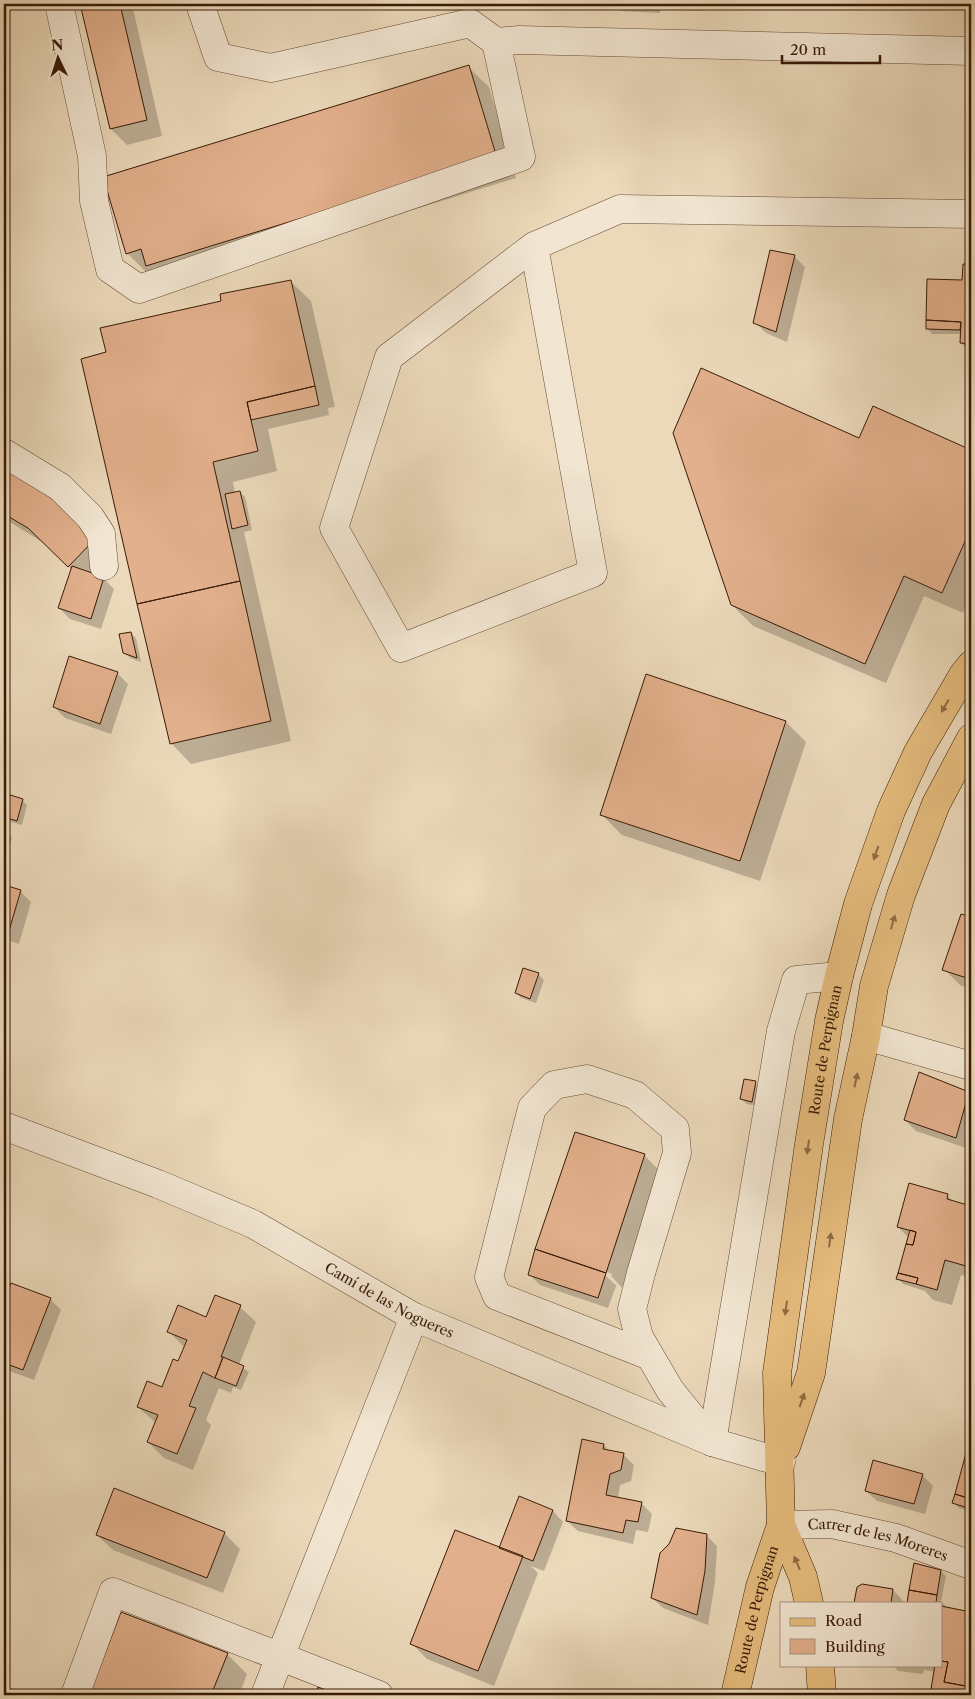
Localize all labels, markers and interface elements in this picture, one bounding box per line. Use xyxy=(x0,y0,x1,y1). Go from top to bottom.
north arrow xyxy=(32,32,82,82)
scale bar xyxy=(782,32,880,64)
text: N xyxy=(50,36,64,54)
text: 20 m xyxy=(790,40,826,59)
one-way arrow xyxy=(941,698,949,713)
one-way arrow xyxy=(872,845,879,860)
one-way arrow xyxy=(889,914,897,929)
street label: Route de Perpignan xyxy=(805,983,846,1116)
one-way arrow xyxy=(852,1072,860,1087)
one-way arrow xyxy=(804,1139,812,1155)
one-way arrow xyxy=(827,1232,835,1248)
street label: Camí de las Nogueres xyxy=(322,1258,457,1342)
one-way arrow xyxy=(782,1300,790,1316)
one-way arrow xyxy=(799,1392,806,1407)
street label: Carrer de les Moreres xyxy=(808,1515,951,1565)
street label: Route de Perpignan xyxy=(731,1543,782,1676)
one-way arrow xyxy=(793,1555,801,1570)
legend xyxy=(780,1602,942,1666)
text: Road xyxy=(825,1611,862,1630)
text: Building xyxy=(825,1637,885,1656)

